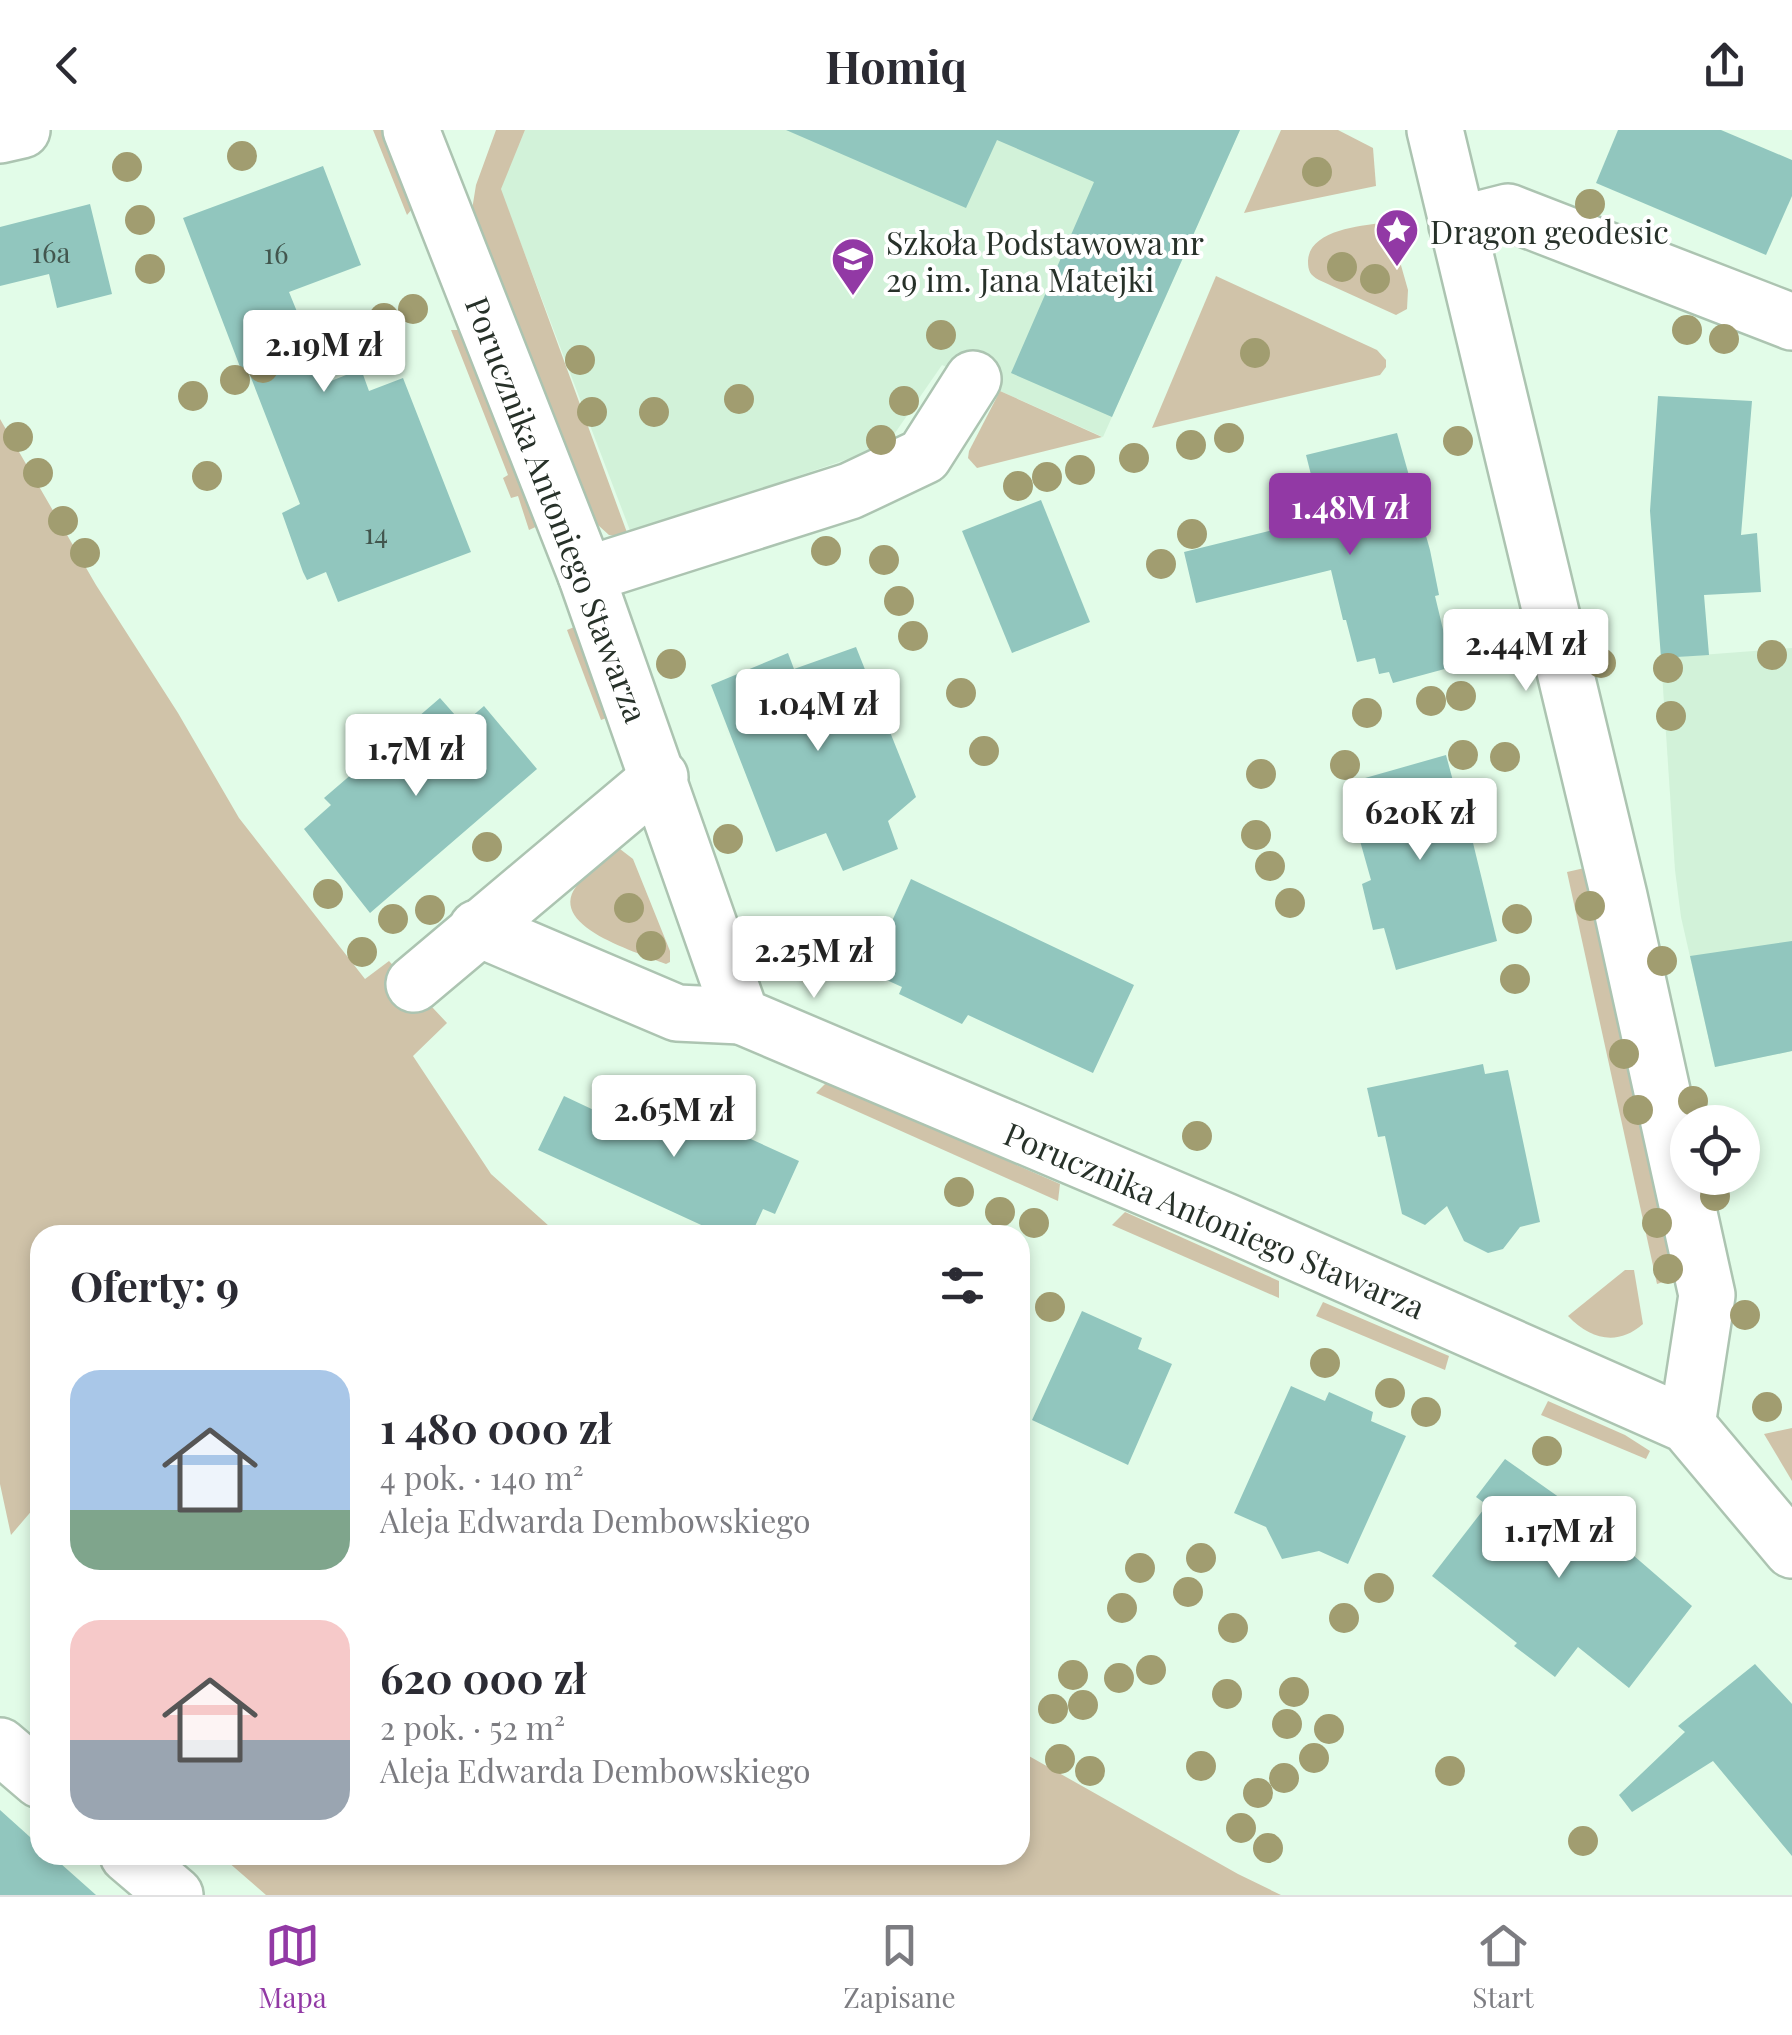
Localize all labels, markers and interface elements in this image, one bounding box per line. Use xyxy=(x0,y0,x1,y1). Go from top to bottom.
text: Homiq xyxy=(825,35,967,95)
icon: back xyxy=(40,38,95,93)
icon: share xyxy=(1697,38,1752,93)
place icon: Dragon geodesic xyxy=(1374,207,1420,268)
place label: Dragon geodesic xyxy=(1430,209,1669,252)
place label: Szkoła Podstawowa nr 29 im. Jana Matejki xyxy=(886,220,1204,300)
house number: 16a xyxy=(32,233,70,270)
house number: 16 xyxy=(264,234,288,271)
school or university icon: Szkoła Podstawowa nr 29 im. Jana Matejki xyxy=(830,236,876,297)
street label: Porucznika Antoniego Stawarza xyxy=(457,290,659,728)
pin: 2.19M zł xyxy=(221,310,427,395)
text: 2.19M zł xyxy=(265,321,383,364)
pin: 1.48M zł xyxy=(1247,473,1453,558)
text: 1.48M zł xyxy=(1291,484,1409,527)
house number: 14 xyxy=(364,514,388,551)
pin: 2.44M zł xyxy=(1423,609,1629,694)
text: 2.44M zł xyxy=(1465,620,1587,663)
pin: 1.04M zł xyxy=(715,669,921,754)
text: 1.04M zł xyxy=(758,680,878,723)
pin: 1.7M zł xyxy=(324,714,508,799)
text: 1.7M zł xyxy=(367,725,465,768)
pin: 620K zł xyxy=(1328,778,1512,863)
text: 620K zł xyxy=(1365,789,1475,832)
pin: 2.25M zł xyxy=(711,916,917,1001)
text: 2.25M zł xyxy=(754,927,874,970)
pin: 2.65M zł xyxy=(571,1075,777,1160)
text: 2.65M zł xyxy=(614,1086,734,1129)
map controls xyxy=(1670,1105,1760,1195)
button: locate xyxy=(1670,1105,1760,1195)
street label: Porucznika Antoniego Stawarza xyxy=(998,1111,1432,1327)
text: Oferty: 9 xyxy=(70,1257,239,1313)
icon: filters xyxy=(935,1258,990,1313)
text: 1 480 000 zł xyxy=(380,1399,612,1455)
icon: home xyxy=(150,1410,270,1530)
text: 4 pok. · 140 m² xyxy=(380,1455,584,1498)
pin: 1.17M zł xyxy=(1456,1496,1662,1581)
text: Aleja Edwarda Dembowskiego xyxy=(380,1498,811,1541)
text: 1.17M zł xyxy=(1504,1507,1614,1550)
text: 620 000 zł xyxy=(380,1649,586,1705)
icon: home xyxy=(150,1660,270,1780)
text: 2 pok. · 52 m² xyxy=(380,1705,565,1748)
text: Aleja Edwarda Dembowskiego xyxy=(380,1748,811,1791)
tab: Mapa xyxy=(258,1918,327,2015)
tab: Zapisane xyxy=(843,1918,956,2015)
tab: Start xyxy=(1472,1918,1534,2015)

